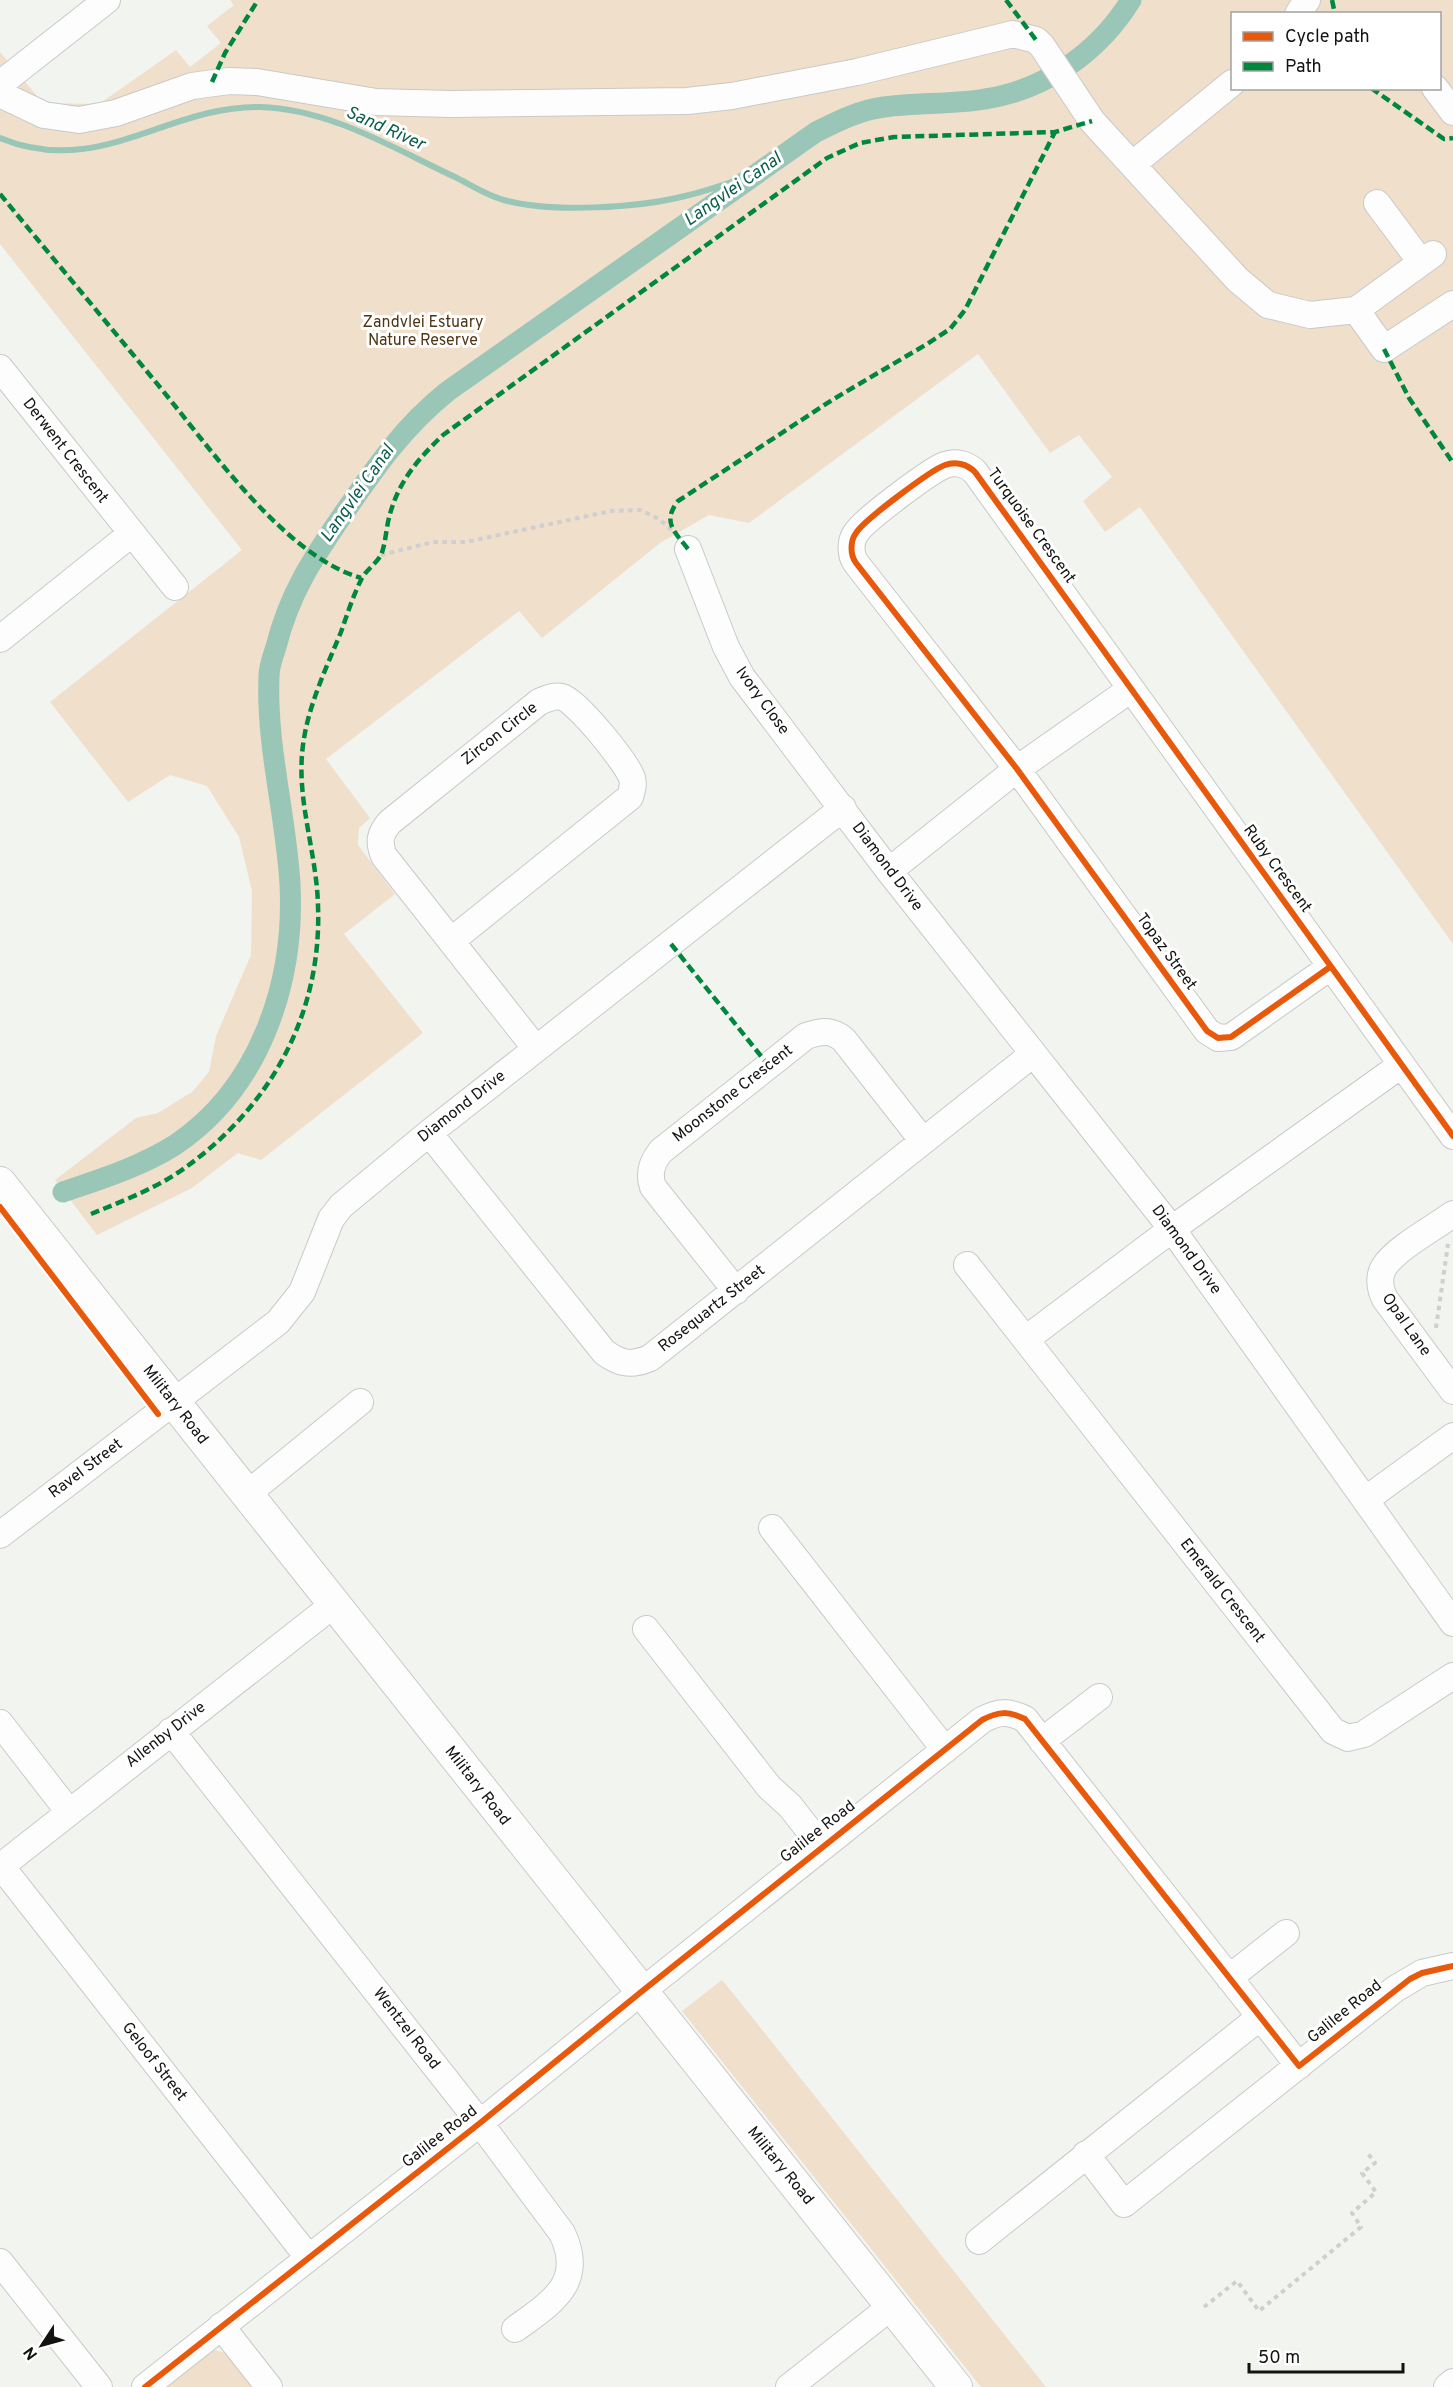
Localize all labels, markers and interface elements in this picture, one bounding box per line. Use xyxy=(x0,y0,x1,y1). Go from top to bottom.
legend xyxy=(1231,12,1441,90)
text: Cycle path xyxy=(1285,26,1370,49)
text: Path xyxy=(1285,56,1322,79)
water label: Sand River xyxy=(342,101,430,158)
water label: Langvlei Canal xyxy=(680,147,787,232)
park label: Zandvlei Estuary Nature Reserve xyxy=(363,313,483,351)
street label: Derwent Crescent xyxy=(18,394,112,508)
water label: Langvlei Canal xyxy=(316,440,401,547)
street label: Turquoise Crescent xyxy=(982,464,1080,588)
street label: Ivory Close xyxy=(731,663,793,739)
street label: Zircon Circle xyxy=(458,698,542,770)
street label: Diamond Drive xyxy=(847,819,927,915)
street label: Ruby Crescent xyxy=(1238,821,1316,917)
street label: Topaz Street xyxy=(1131,910,1201,994)
street label: Moonstone Crescent xyxy=(669,1041,797,1147)
street label: Diamond Drive xyxy=(414,1066,510,1148)
street label: Diamond Drive xyxy=(1147,1201,1225,1299)
street label: Rosequartz Street xyxy=(655,1261,769,1357)
street label: Opal Lane xyxy=(1377,1289,1435,1361)
street label: Military Road xyxy=(138,1361,212,1449)
street label: Ravel Street xyxy=(45,1435,127,1503)
street label: Emerald Crescent xyxy=(1175,1535,1269,1647)
street label: Allenby Drive xyxy=(122,1698,210,1772)
street label: Military Road xyxy=(440,1742,514,1830)
street label: Galilee Road xyxy=(776,1796,860,1868)
street label: Galilee Road xyxy=(1304,1976,1386,2048)
street label: Wentzel Road xyxy=(368,1984,444,2074)
street label: Geloof Street xyxy=(117,2018,191,2106)
street label: Galilee Road xyxy=(398,2101,482,2173)
street label: Military Road xyxy=(742,2123,818,2209)
north arrow xyxy=(12,2315,72,2375)
scale bar xyxy=(1249,2336,1404,2374)
text: N xyxy=(20,2342,43,2363)
text: 50 m xyxy=(1258,2347,1300,2370)

